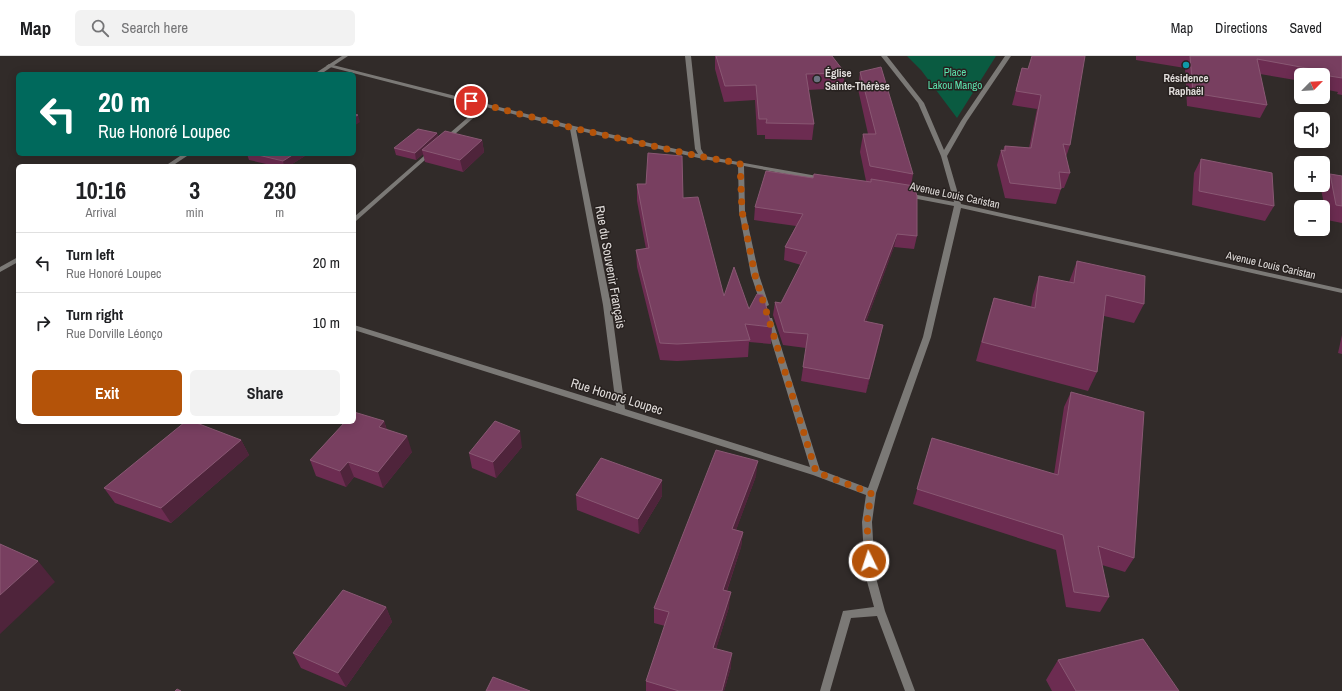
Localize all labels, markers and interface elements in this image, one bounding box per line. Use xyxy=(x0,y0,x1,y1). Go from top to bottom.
search box xyxy=(75,10,355,46)
text: Map xyxy=(20,15,51,41)
icon: search xyxy=(89,17,111,39)
text: Search here xyxy=(121,17,188,38)
text: Map xyxy=(1171,19,1193,37)
text: Directions xyxy=(1215,19,1267,37)
text: Saved xyxy=(1289,19,1322,37)
marker: Résidence Raphaël xyxy=(1181,60,1191,70)
park label: Place Lakou Mango xyxy=(928,65,982,92)
place label: Église Sainte-Thérèse xyxy=(825,66,890,93)
north arrow xyxy=(1294,68,1330,104)
map controls xyxy=(1294,68,1330,236)
place label: Résidence Raphaël xyxy=(1163,71,1209,98)
marker: Église Sainte-Thérèse xyxy=(812,74,822,84)
text: 20 m xyxy=(98,83,150,121)
pin xyxy=(454,84,488,118)
icon: left xyxy=(32,88,84,140)
icon: arrive xyxy=(460,90,482,112)
button: sound xyxy=(1294,112,1330,148)
text: Rue Honoré Loupec xyxy=(98,119,230,144)
button: + xyxy=(1294,156,1330,192)
text: 10:16 xyxy=(76,174,126,206)
text: 3 xyxy=(189,174,200,206)
text: 230 xyxy=(263,174,296,206)
street label: Avenue Louis Caristan xyxy=(908,178,1001,211)
button: − xyxy=(1294,200,1330,236)
text: Arrival xyxy=(86,204,116,221)
text: min xyxy=(186,204,204,221)
text: m xyxy=(275,204,284,221)
street label: Rue du Souvenir Français xyxy=(591,204,630,330)
text: Turn left xyxy=(66,244,114,265)
street label: Avenue Louis Caristan xyxy=(1224,248,1317,282)
icon: left xyxy=(32,252,54,274)
text: 20 m xyxy=(313,252,340,273)
text: Rue Honoré Loupec xyxy=(66,265,161,282)
text: Turn right xyxy=(66,304,123,325)
icon: right xyxy=(32,312,54,334)
text: 10 m xyxy=(313,312,340,333)
text: Rue Dorville Léonço xyxy=(66,325,163,342)
button: Exit xyxy=(32,370,182,416)
button: Share xyxy=(190,370,340,416)
street label: Rue Honoré Loupec xyxy=(569,374,665,419)
position arrow xyxy=(848,540,890,582)

